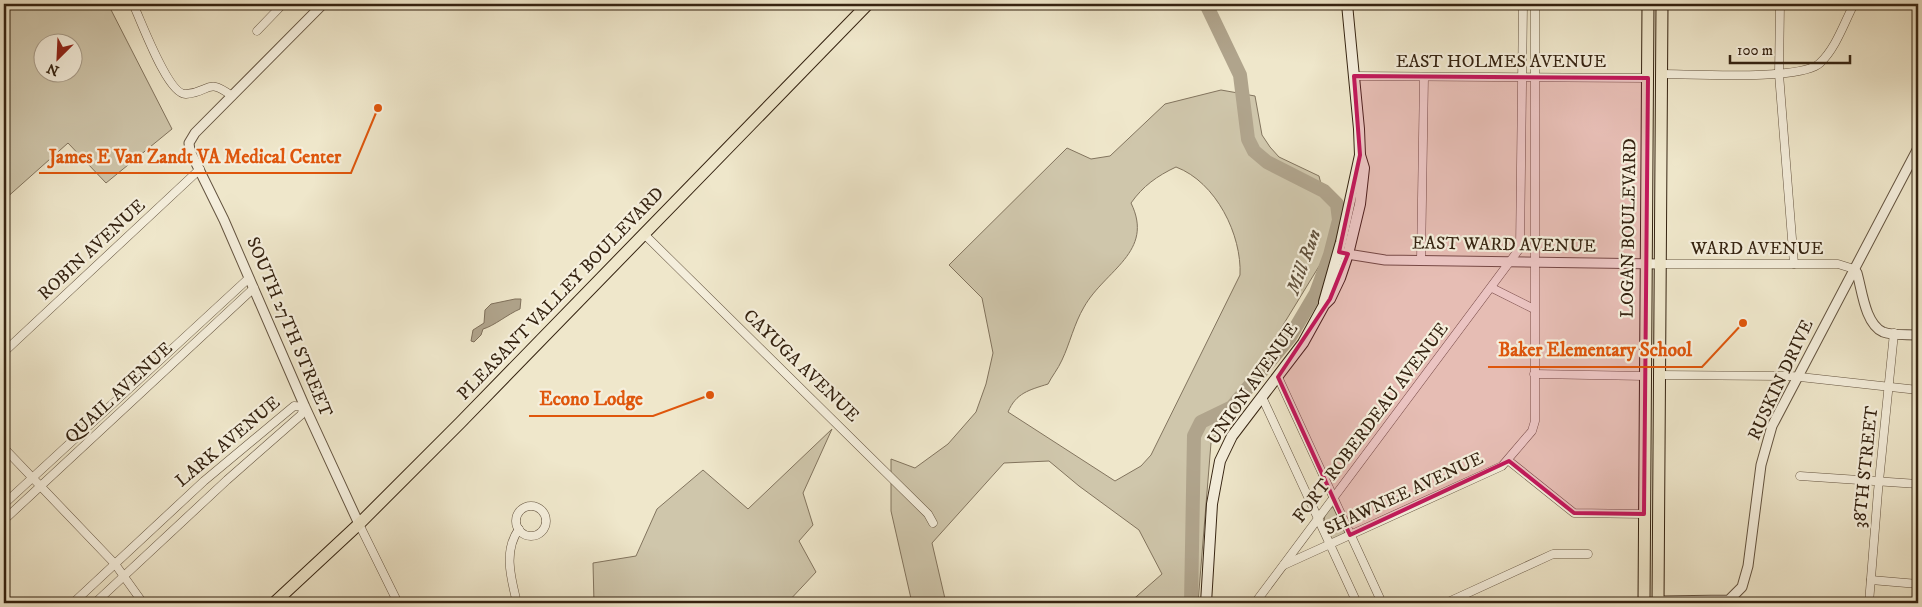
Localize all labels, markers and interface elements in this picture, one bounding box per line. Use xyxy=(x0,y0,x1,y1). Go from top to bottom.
north arrow xyxy=(32,32,82,82)
scale bar xyxy=(1730,32,1850,64)
text: 100 m xyxy=(1737,41,1773,60)
street label: EAST HOLMES AVENUE xyxy=(1396,51,1607,73)
text: N xyxy=(44,58,62,80)
street label: LOGAN BOULEVARD xyxy=(1616,138,1642,318)
callout: James E Van Zandt VA Medical Center xyxy=(39,139,351,173)
text: James E Van Zandt VA Medical Center xyxy=(47,146,342,169)
street label: PLEASANT VALLEY BOULEVARD xyxy=(453,183,669,405)
street label: ROBIN AVENUE xyxy=(34,195,150,305)
water label: Mill Run xyxy=(1281,226,1326,299)
street label: EAST WARD AVENUE xyxy=(1412,232,1597,258)
street label: SOUTH 27TH STREET xyxy=(241,234,337,421)
street label: WARD AVENUE xyxy=(1689,238,1824,260)
street label: CAYUGA AVENUE xyxy=(738,305,864,427)
street label: RUSKIN DRIVE xyxy=(1743,316,1819,444)
street label: FORT ROBERDEAU AVENUE xyxy=(1289,318,1454,527)
street label: UNION AVENUE xyxy=(1203,319,1303,449)
callout: Baker Elementary School xyxy=(1488,333,1702,367)
street label: QUAIL AVENUE xyxy=(61,337,178,448)
text: Baker Elementary School xyxy=(1498,339,1692,362)
callout: Econo Lodge xyxy=(529,382,653,416)
text: Econo Lodge xyxy=(539,388,643,411)
street label: LARK AVENUE xyxy=(171,392,285,492)
street label: 38TH STREET xyxy=(1849,405,1883,529)
street label: SHAWNEE AVENUE xyxy=(1321,447,1487,540)

